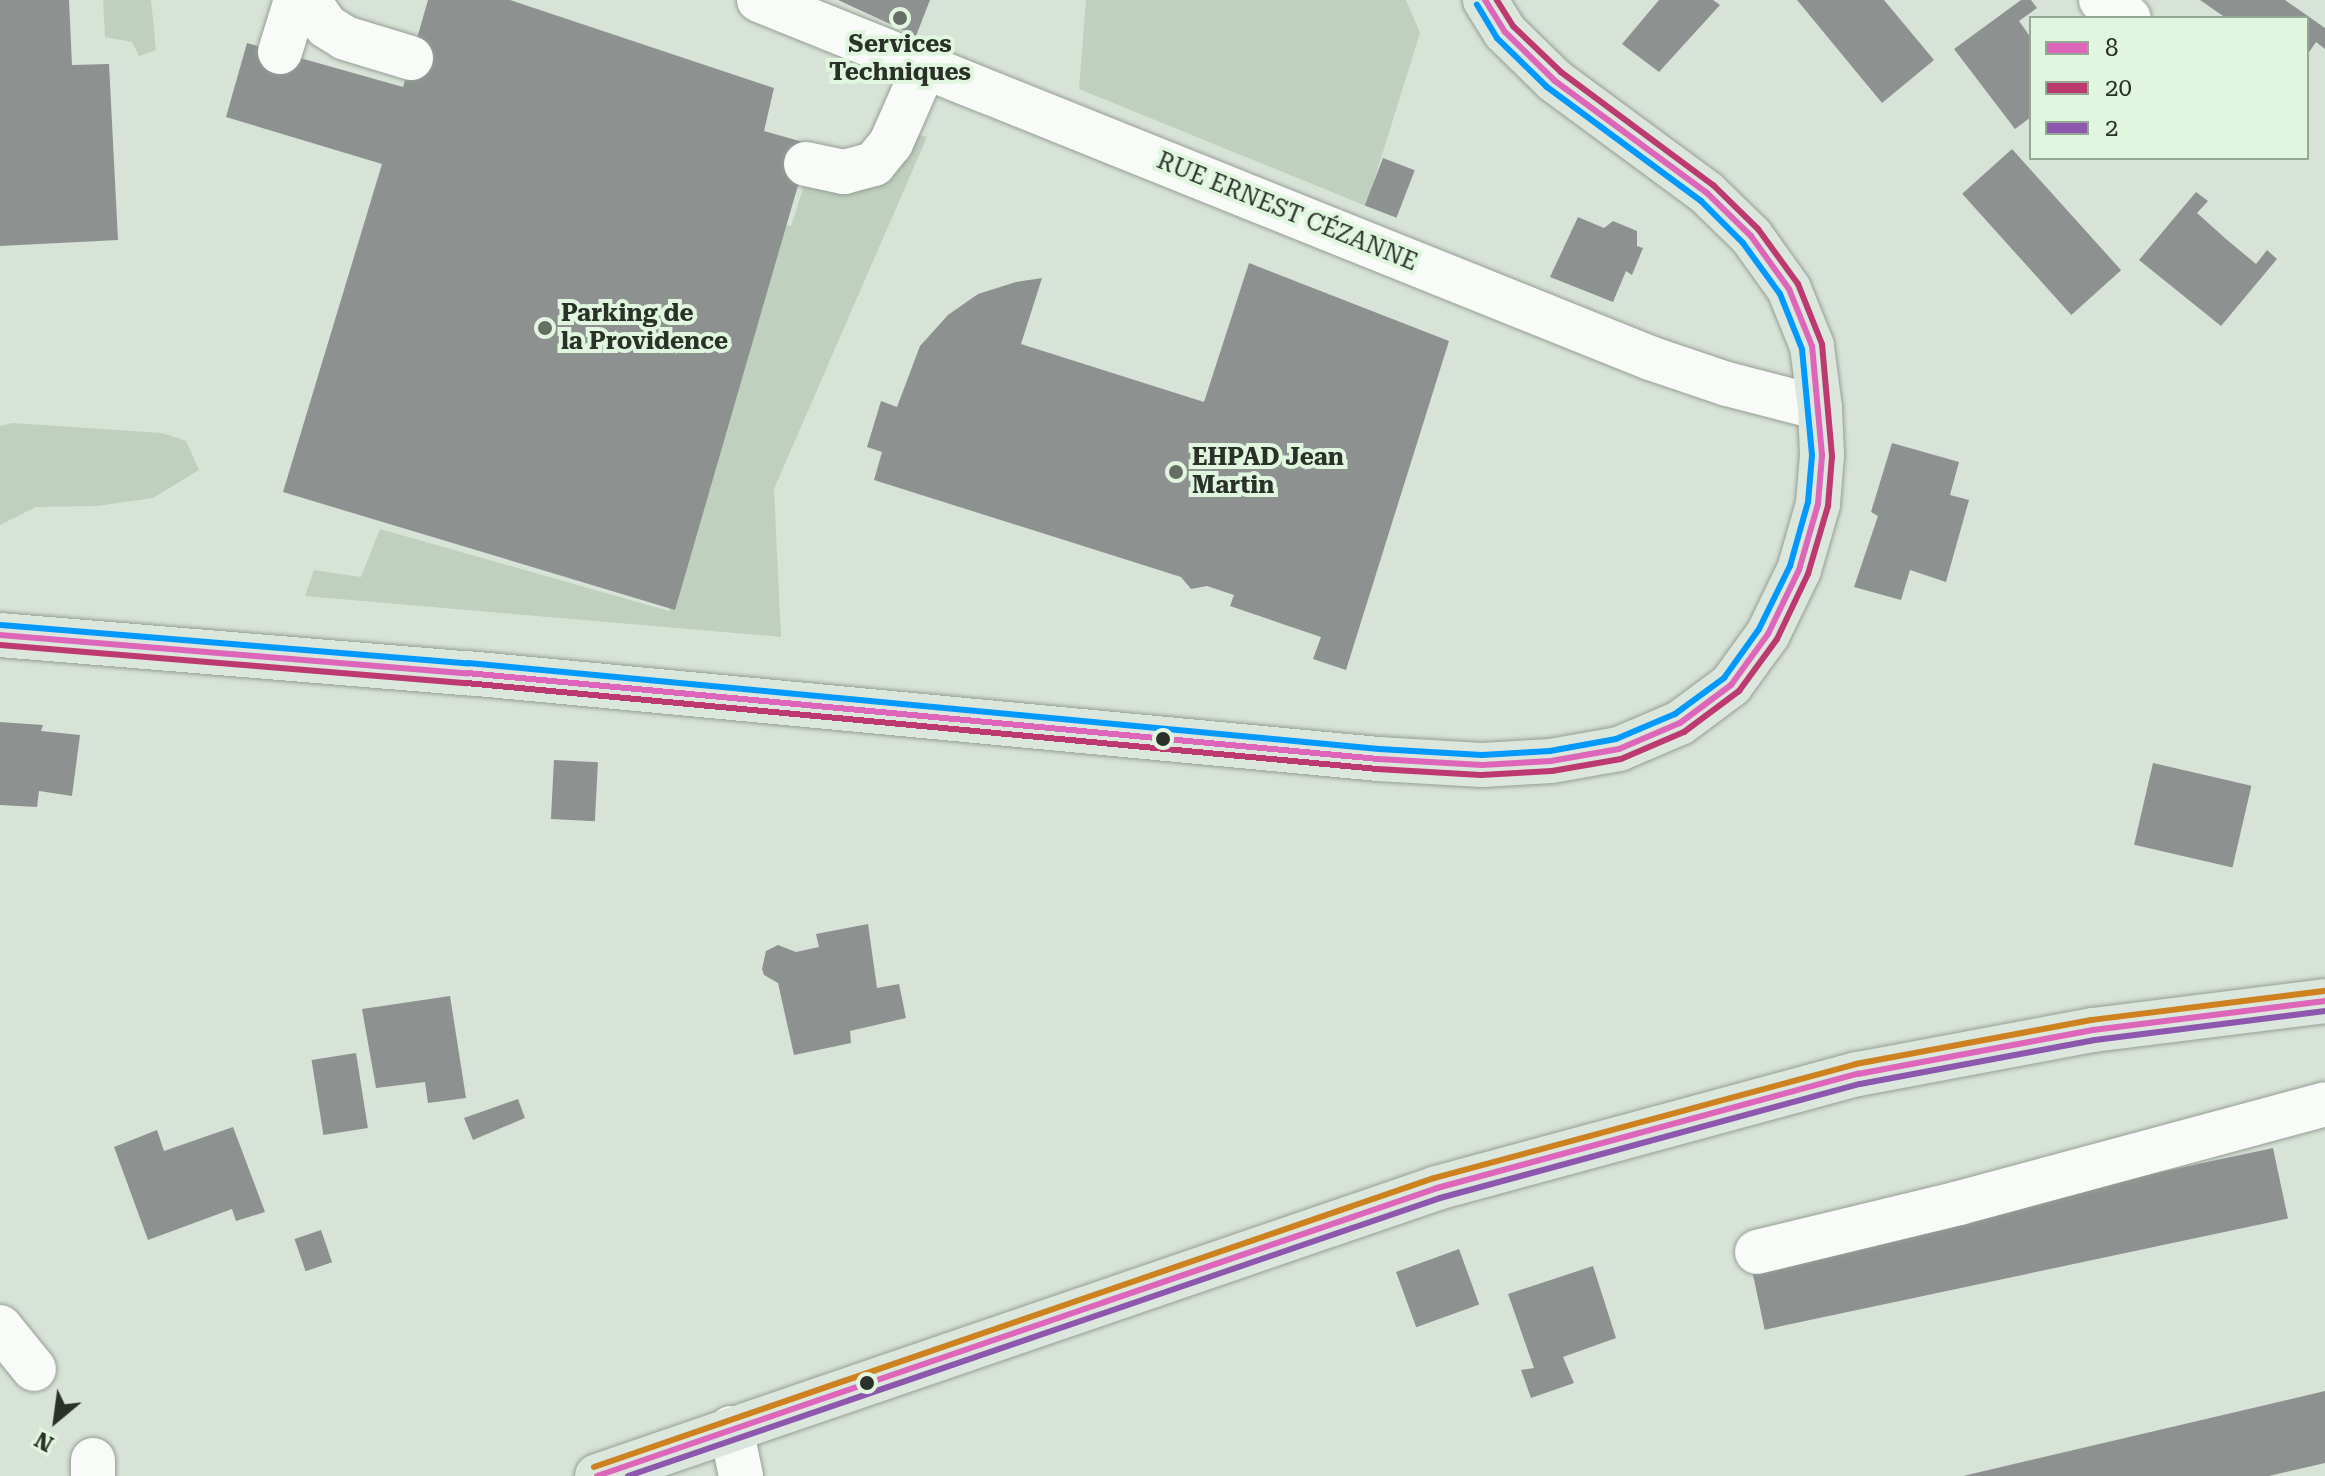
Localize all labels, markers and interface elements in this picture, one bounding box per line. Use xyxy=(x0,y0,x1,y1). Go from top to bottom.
marker: Services Techniques xyxy=(891,9,909,27)
legend xyxy=(2029,16,2309,160)
place label: Services Techniques xyxy=(829,31,971,87)
text: 8 xyxy=(2105,34,2118,62)
text: 20 xyxy=(2105,74,2132,102)
text: 2 xyxy=(2105,114,2118,142)
street label: RUE ERNEST CÉZANNE xyxy=(1153,147,1421,277)
place label: Parking de la Providence xyxy=(561,300,728,356)
marker: Parking de la Providence xyxy=(536,319,554,337)
place label: EHPAD Jean Martin xyxy=(1192,444,1344,500)
marker: EHPAD Jean Martin xyxy=(1167,463,1185,481)
unlabelled marker xyxy=(1155,731,1171,747)
unlabelled marker xyxy=(859,1375,875,1391)
north arrow xyxy=(16,1380,96,1460)
text: N xyxy=(31,1426,58,1456)

